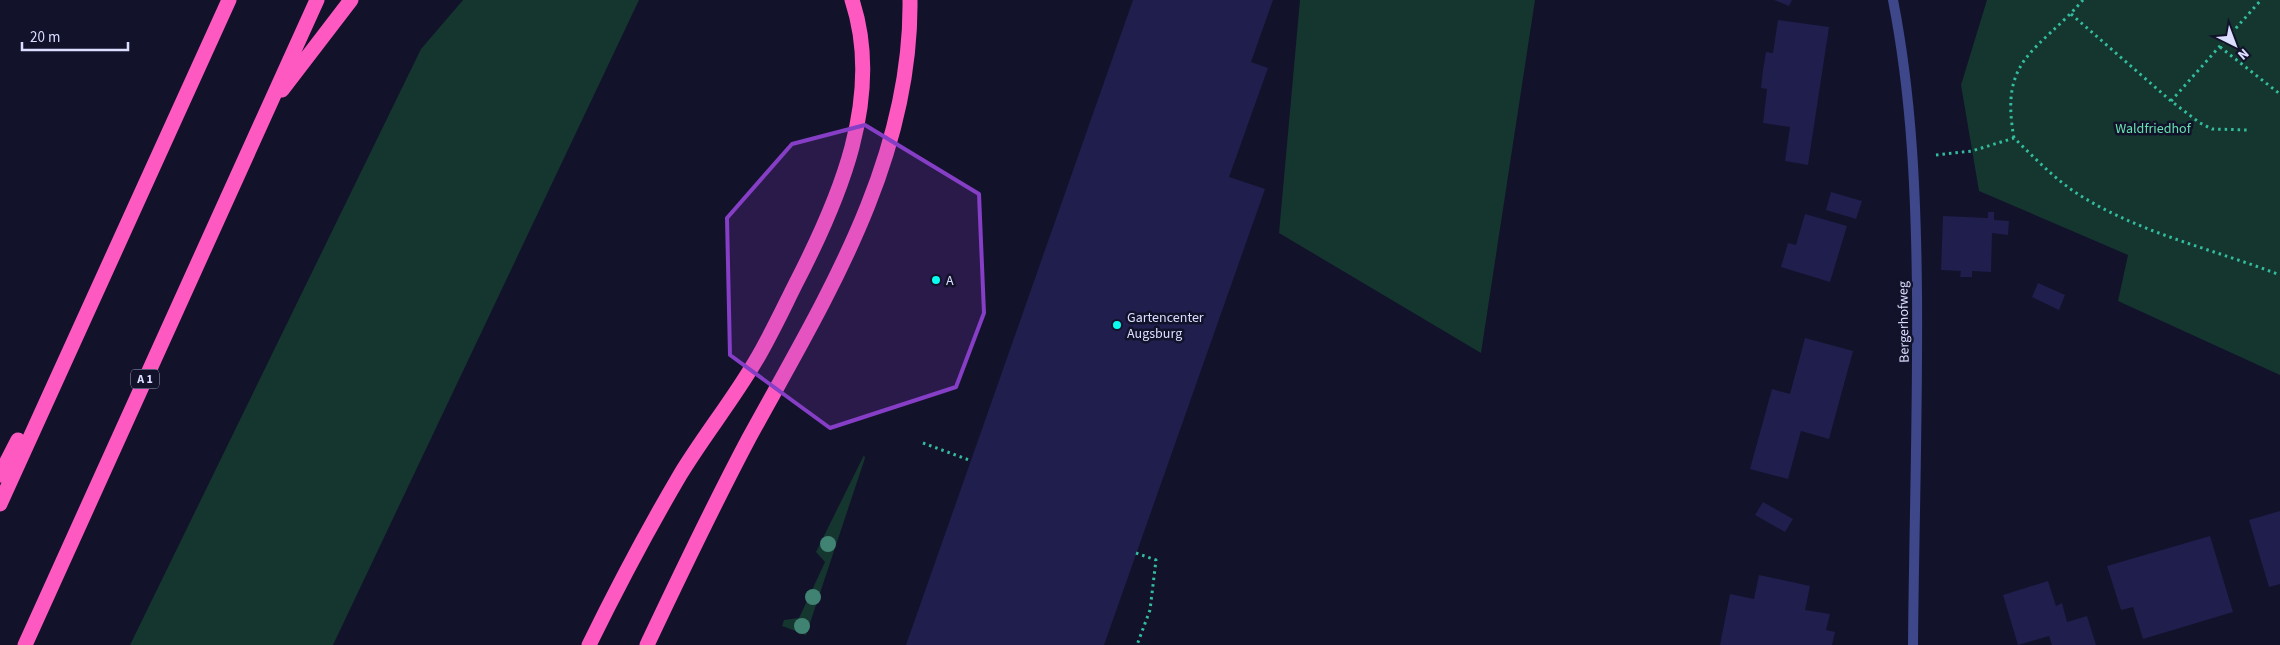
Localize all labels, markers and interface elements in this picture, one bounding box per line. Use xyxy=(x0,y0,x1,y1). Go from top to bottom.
scale bar xyxy=(22,20,129,52)
north arrow xyxy=(2210,20,2260,70)
text: 20 m xyxy=(30,27,60,48)
text: N xyxy=(2233,43,2253,64)
park label: Waldfriedhof xyxy=(2115,119,2192,139)
place label: A xyxy=(946,271,954,291)
marker: A xyxy=(930,274,942,286)
street label: Bergerhofweg xyxy=(1893,281,1915,363)
place label: Gartencenter Augsburg xyxy=(1127,308,1204,344)
marker: Gartencenter Augsburg xyxy=(1111,319,1123,331)
road number: A 1 xyxy=(131,369,159,388)

